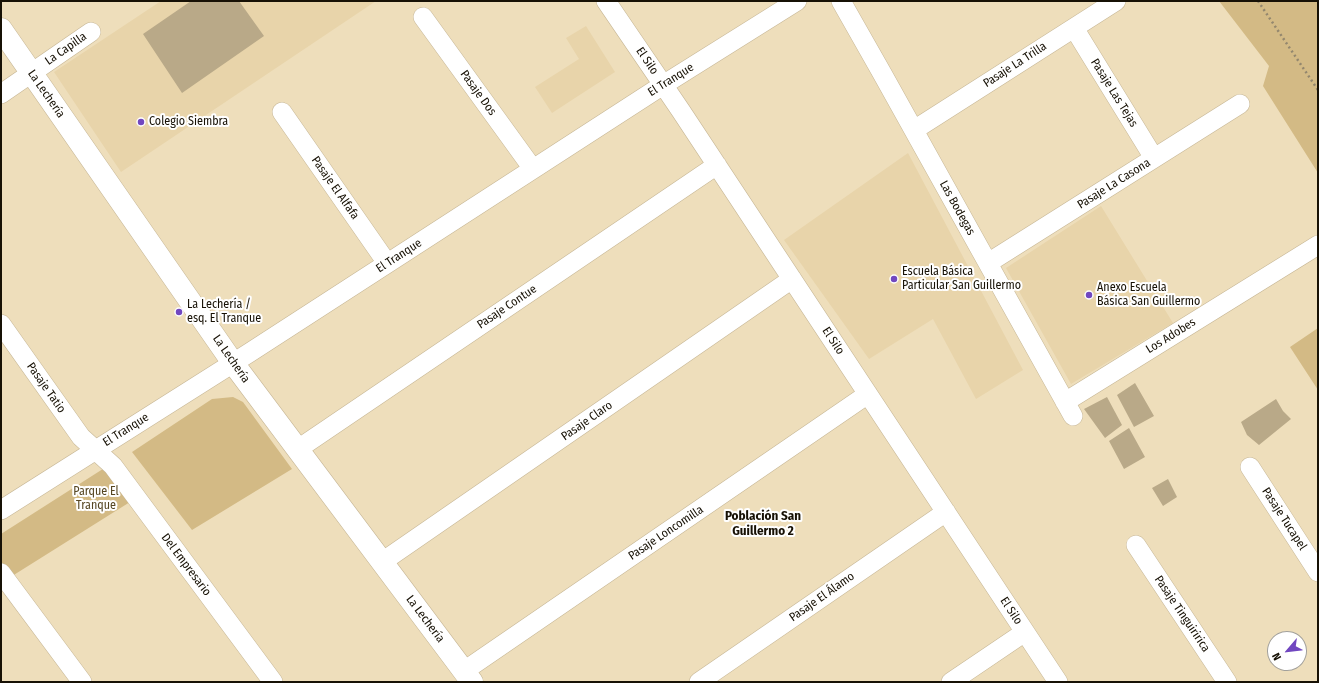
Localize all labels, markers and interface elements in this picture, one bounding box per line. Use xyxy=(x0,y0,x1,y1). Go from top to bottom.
street label: La Capilla xyxy=(42,30,90,68)
street label: Pasaje La Trilla xyxy=(981,39,1049,91)
street label: El Silo xyxy=(633,45,661,77)
street label: Pasaje Las Tejas xyxy=(1087,56,1141,130)
street label: El Tranque xyxy=(645,60,697,100)
street label: La Lechería xyxy=(24,67,68,121)
street label: Pasaje Dos xyxy=(457,68,499,118)
place label: Colegio Siembra xyxy=(149,115,228,129)
marker: Colegio Siembra xyxy=(136,117,146,127)
street label: Pasaje El Alfafa xyxy=(308,154,362,222)
street label: Pasaje La Casona xyxy=(1075,156,1153,212)
street label: Las Bodegas xyxy=(936,178,978,238)
street label: El Tranque xyxy=(374,236,424,276)
place label: Escuela Básica Particular San Guillermo xyxy=(902,265,1021,293)
marker: Escuela Básica Particular San Guillermo xyxy=(889,274,899,284)
place label: Anexo Escuela Básica San Guillermo xyxy=(1097,281,1200,309)
street label: Pasaje Contue xyxy=(475,282,539,332)
marker: Anexo Escuela Básica San Guillermo xyxy=(1084,290,1094,300)
place label: La Lechería / esq. El Tranque xyxy=(187,298,261,326)
marker: La Lechería / esq. El Tranque xyxy=(174,307,184,317)
street label: Los Adobes xyxy=(1144,315,1198,357)
street label: El Silo xyxy=(819,325,847,357)
street label: La Lechería xyxy=(209,332,253,386)
street label: Pasaje Tatio xyxy=(23,360,69,416)
street label: Pasaje Claro xyxy=(559,398,615,444)
street label: El Tranque xyxy=(100,410,152,450)
park label: Parque El Tranque xyxy=(73,485,119,513)
street label: Pasaje Tucapel xyxy=(1258,485,1310,553)
street label: Pasaje Loncomilla xyxy=(626,503,706,563)
district label: Población San Guillermo 2 xyxy=(725,508,801,539)
street label: Del Empresario xyxy=(158,531,214,599)
street label: Pasaje El Álamo xyxy=(787,569,857,625)
street label: Pasaje Tinguiririca xyxy=(1151,573,1213,655)
street label: La Lechería xyxy=(403,593,447,645)
street label: El Silo xyxy=(997,595,1025,627)
north arrow xyxy=(1267,631,1307,671)
text: N xyxy=(1270,650,1284,662)

